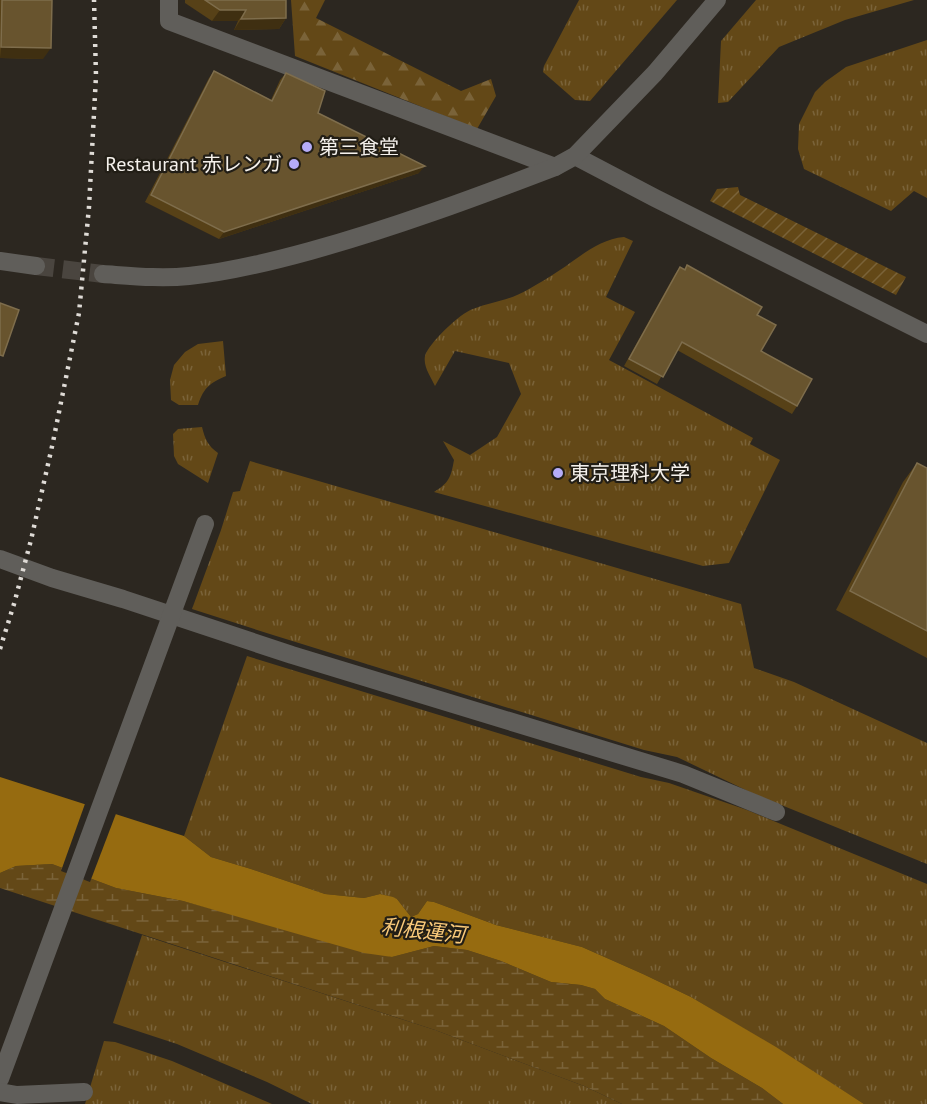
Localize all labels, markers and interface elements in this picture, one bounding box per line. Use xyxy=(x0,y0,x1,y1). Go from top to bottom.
place label: 第三食堂 xyxy=(319,134,399,160)
marker: 第三食堂 xyxy=(300,140,314,154)
place label: Restaurant 赤レンガ xyxy=(105,151,282,177)
marker: Restaurant 赤レンガ xyxy=(287,157,301,171)
place label: 東京理科大学 xyxy=(570,460,690,486)
marker: 東京理科大学 xyxy=(551,466,565,480)
water label: 利根運河 xyxy=(380,913,470,949)

